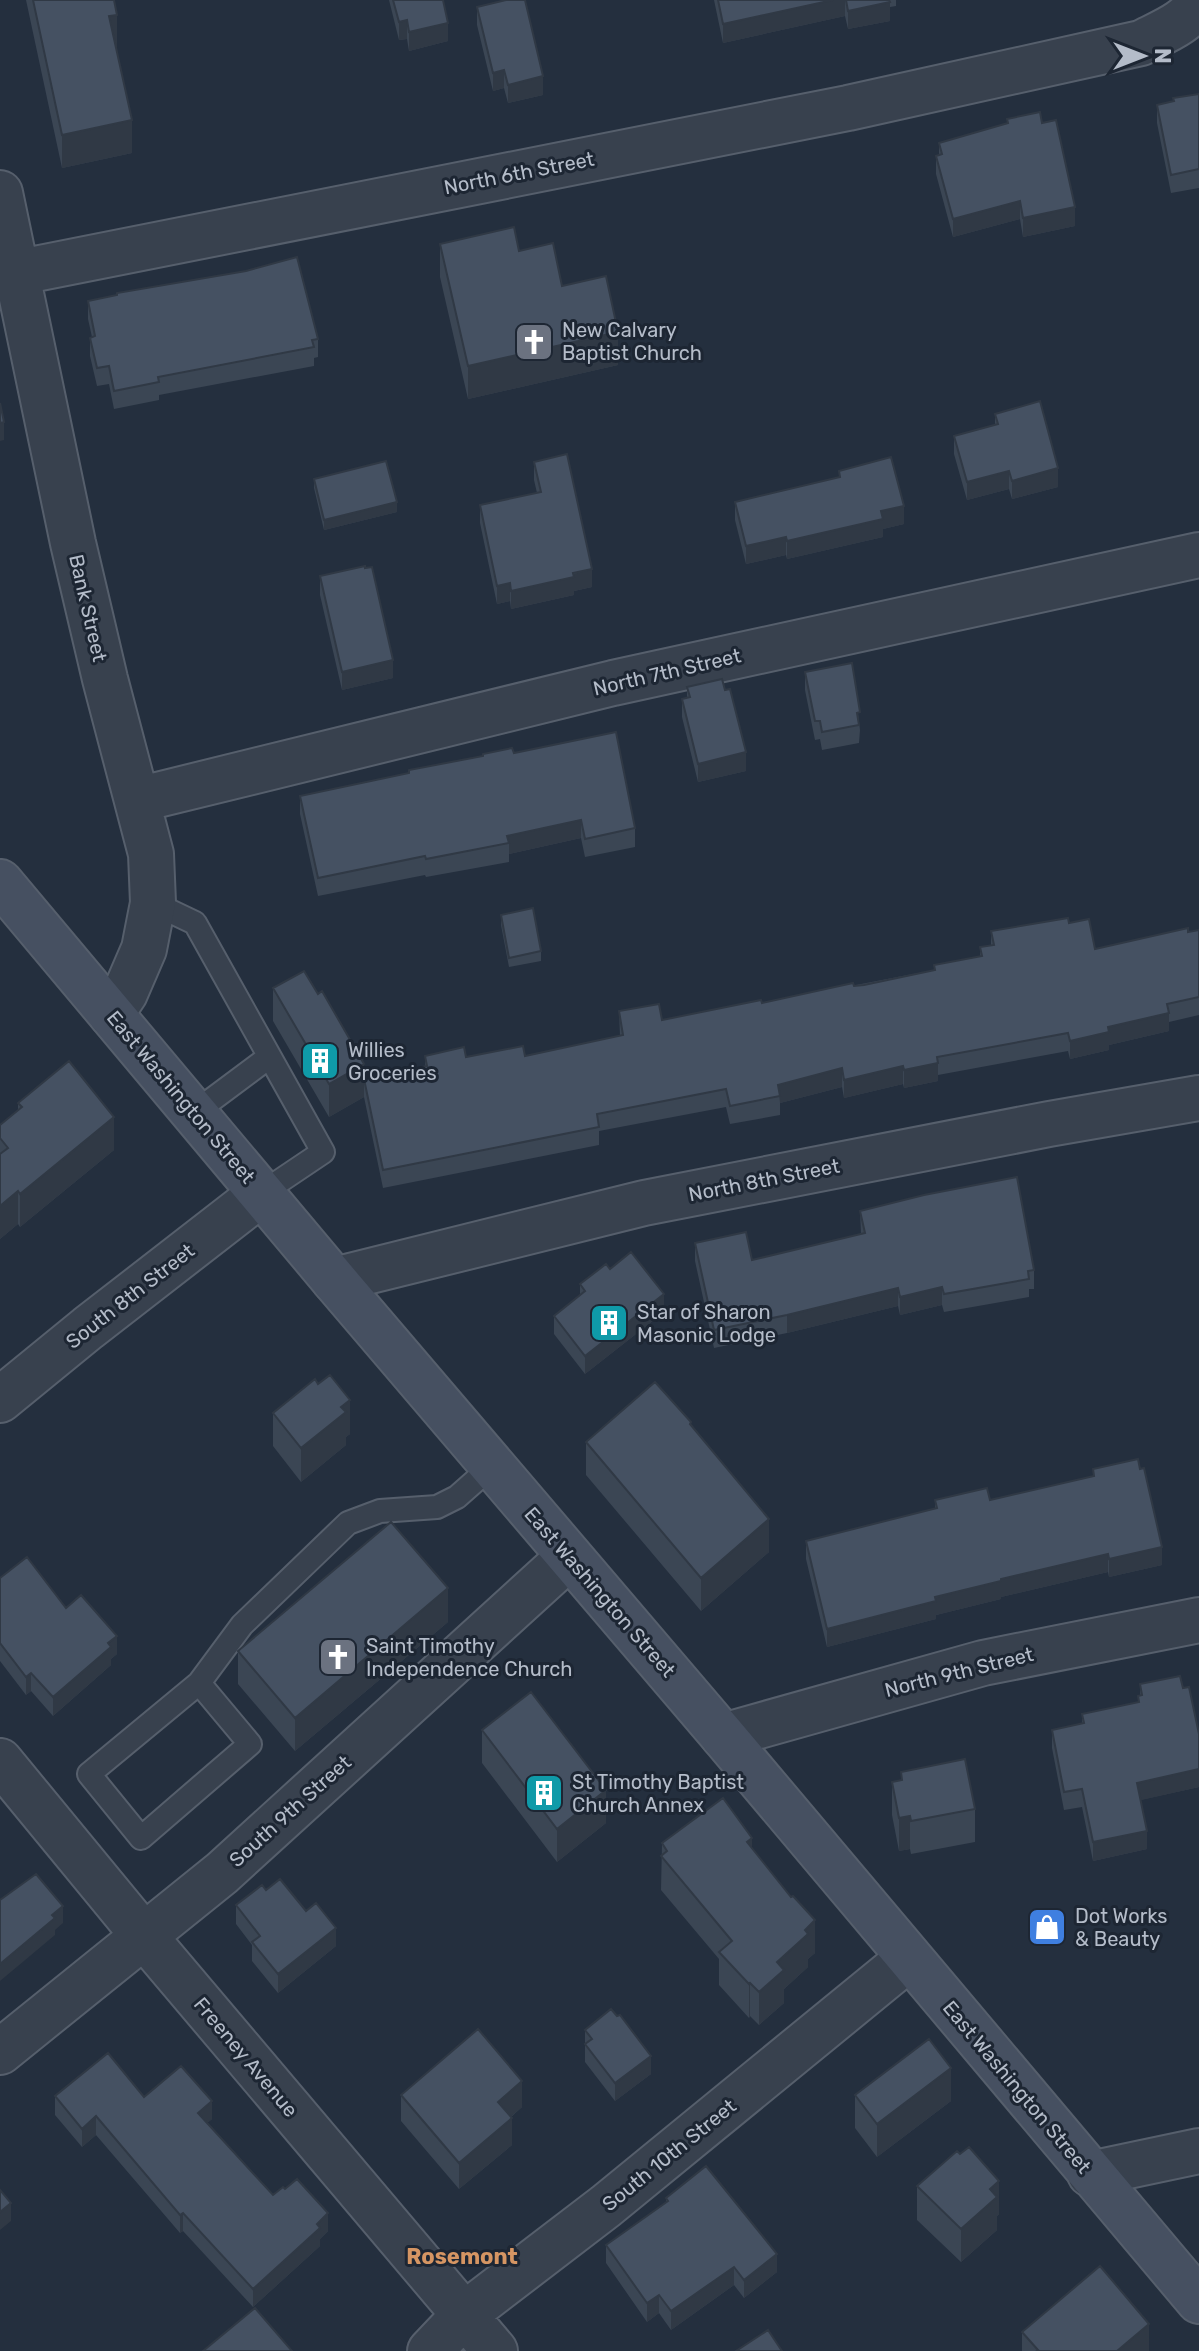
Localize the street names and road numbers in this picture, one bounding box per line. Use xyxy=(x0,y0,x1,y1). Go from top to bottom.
street label: North 6th Street xyxy=(442,147,596,199)
street label: Bank Street xyxy=(64,552,112,664)
street label: North 7th Street xyxy=(591,643,743,701)
street label: East Washington Street xyxy=(102,1006,260,1188)
street label: North 8th Street xyxy=(686,1154,842,1206)
street label: South 8th Street xyxy=(61,1238,199,1354)
street label: East Washington Street xyxy=(520,1502,681,1682)
street label: North 9th Street xyxy=(882,1642,1036,1702)
street label: South 9th Street xyxy=(224,1750,356,1872)
street label: Freeney Avenue xyxy=(189,1992,303,2122)
street label: East Washington Street xyxy=(938,1996,1096,2178)
street label: South 10th Street xyxy=(597,2094,741,2216)

